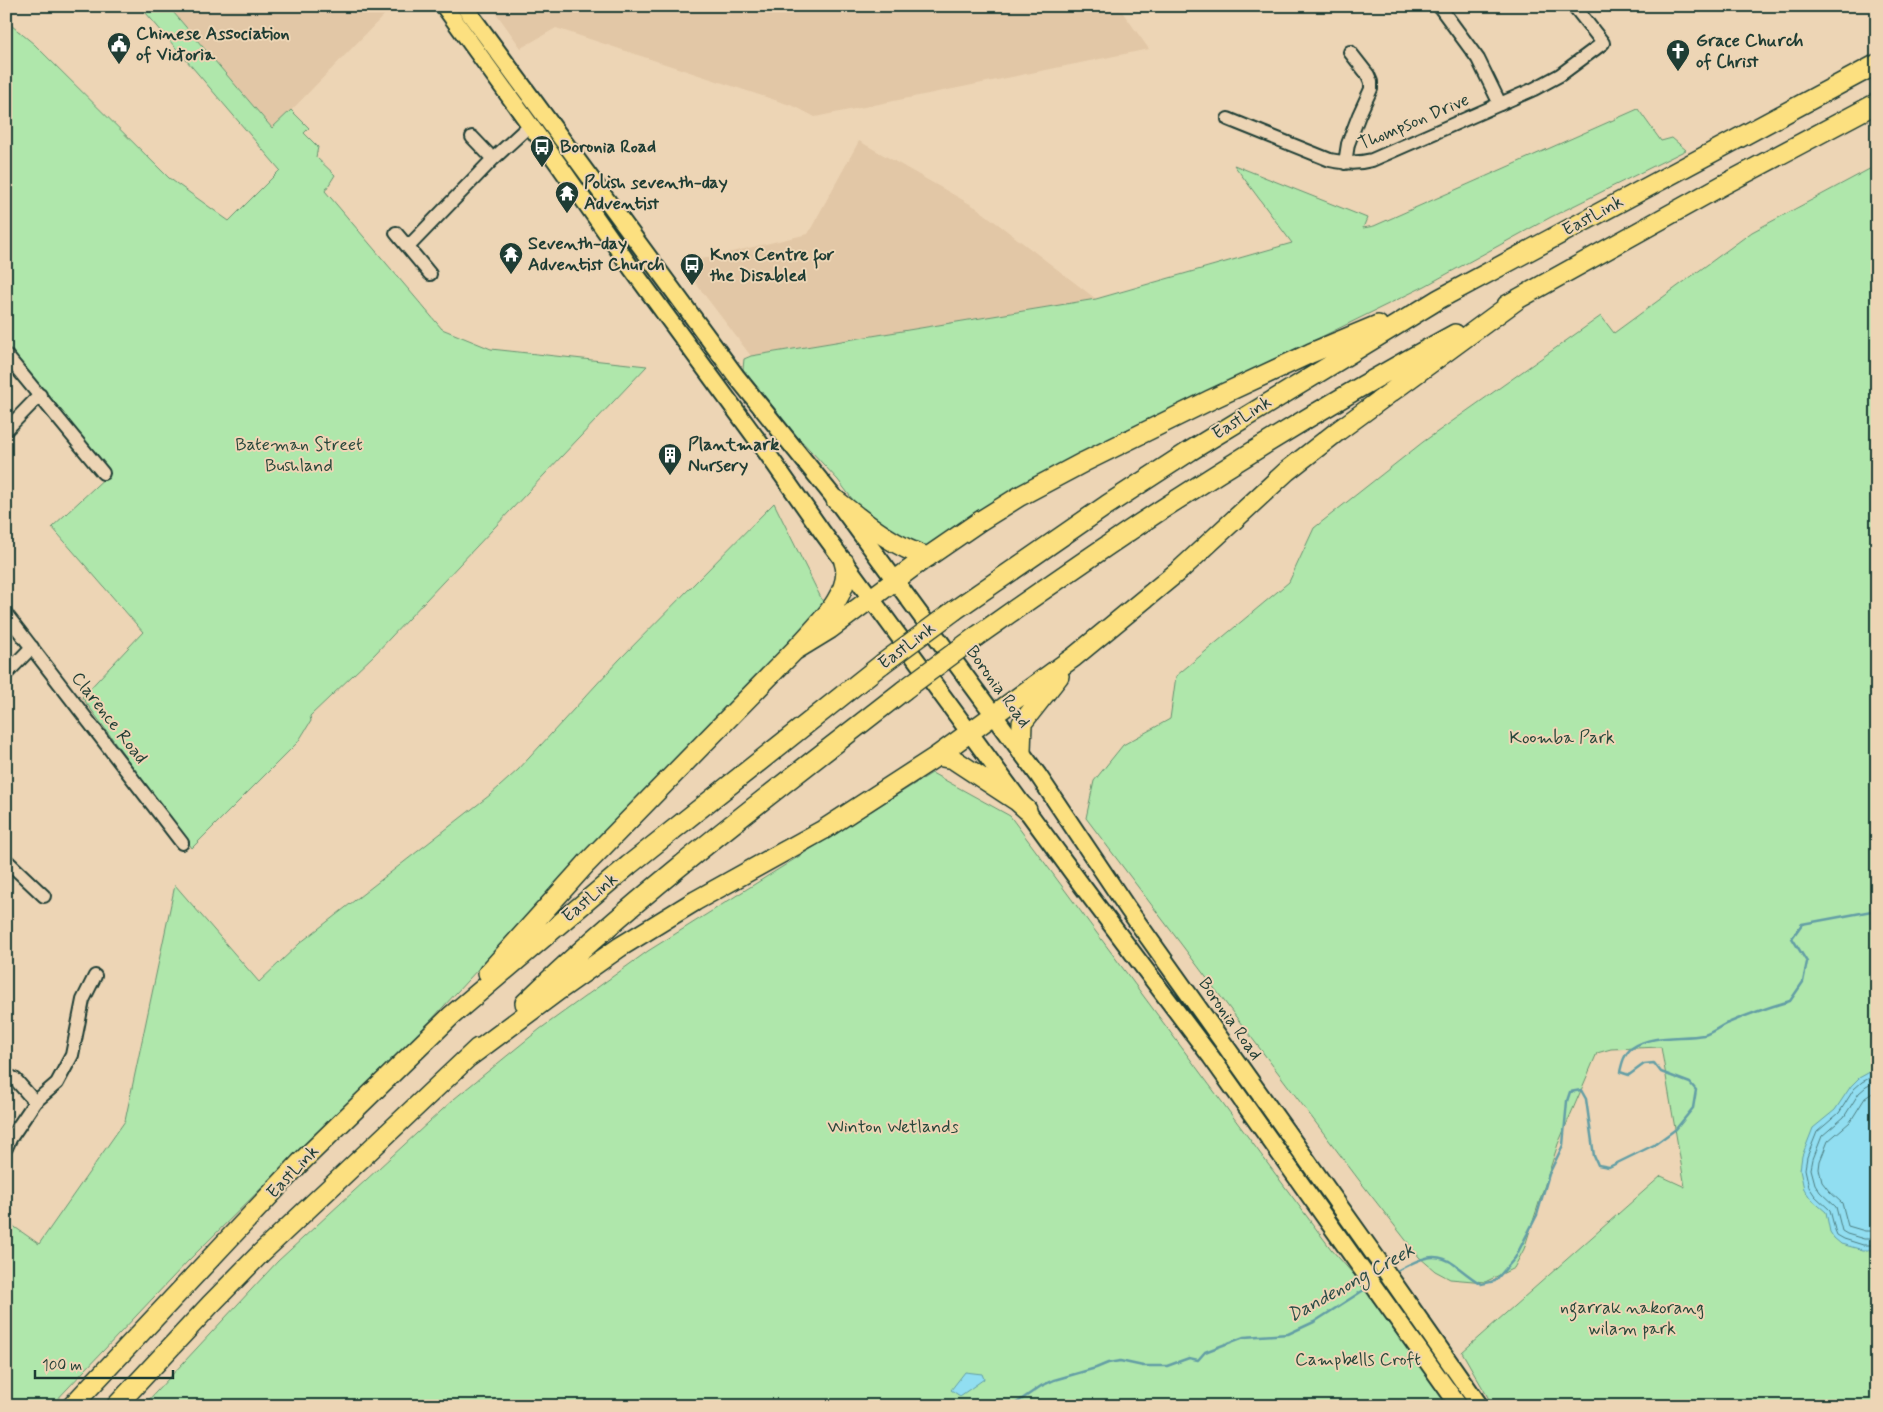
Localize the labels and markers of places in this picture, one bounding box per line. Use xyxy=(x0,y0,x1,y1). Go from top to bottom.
place label: Chinese Association of Victoria xyxy=(136,22,290,67)
place label: Grace Church of Christ xyxy=(1696,29,1804,74)
public building icon: Chinese Association of Victoria xyxy=(106,31,132,65)
church icon: Grace Church of Christ xyxy=(1665,38,1691,72)
bus stop icon: Boronia Road xyxy=(529,134,555,168)
place label: Boronia Road xyxy=(560,135,656,159)
place label: Polish seventh-day Adventist xyxy=(584,171,728,216)
temple icon: Polish seventh-day Adventist xyxy=(554,180,580,214)
place label: Seventh-day Adventist Church xyxy=(528,232,665,277)
temple icon: Seventh-day Adventist Church xyxy=(498,241,524,275)
place label: Knox Centre for the Disabled xyxy=(709,243,835,288)
bus stop icon: Knox Centre for the Disabled xyxy=(679,252,705,286)
place label: Plantmark Nursery xyxy=(688,433,779,478)
building icon: Plantmark Nursery xyxy=(657,442,683,476)

